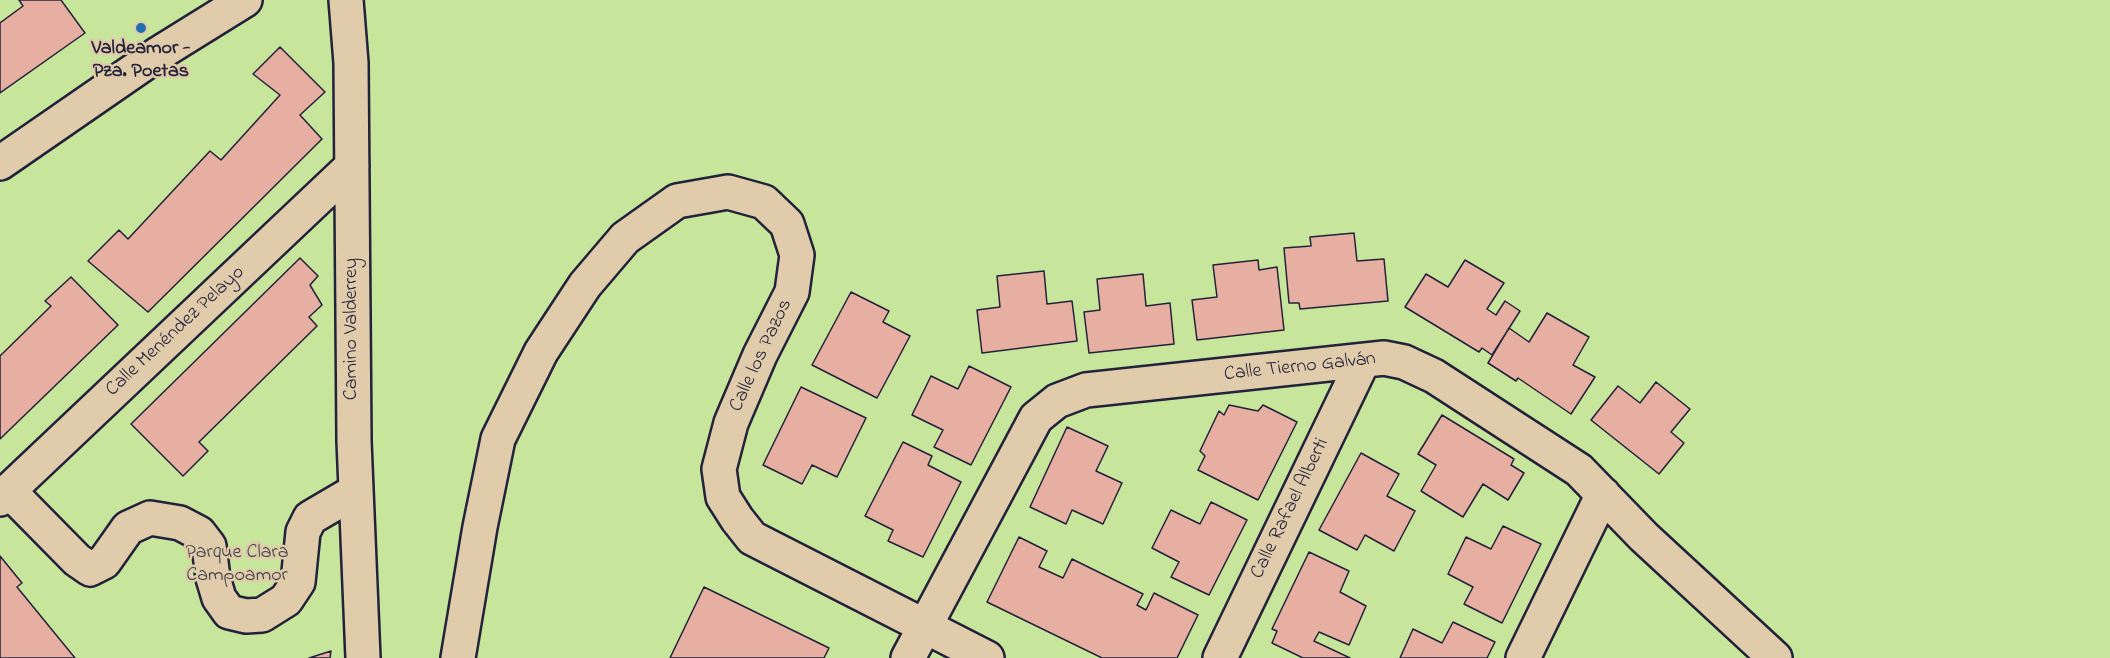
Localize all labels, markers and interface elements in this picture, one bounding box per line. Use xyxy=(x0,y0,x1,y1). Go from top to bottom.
marker: Valdeamor - Pza. Poetas xyxy=(134,21,148,35)
place label: Valdeamor - Pza. Poetas xyxy=(91,38,191,85)
street label: Camino Valderrey xyxy=(341,258,365,400)
street label: Calle Menéndez Pelayo xyxy=(101,261,251,403)
street label: Calle los Pazos xyxy=(725,296,799,416)
street label: Calle Tierno Galván xyxy=(1223,348,1377,388)
street label: Calle Rafael Alberti xyxy=(1247,435,1335,583)
park label: Parque Clara Campoamor xyxy=(185,542,289,589)

